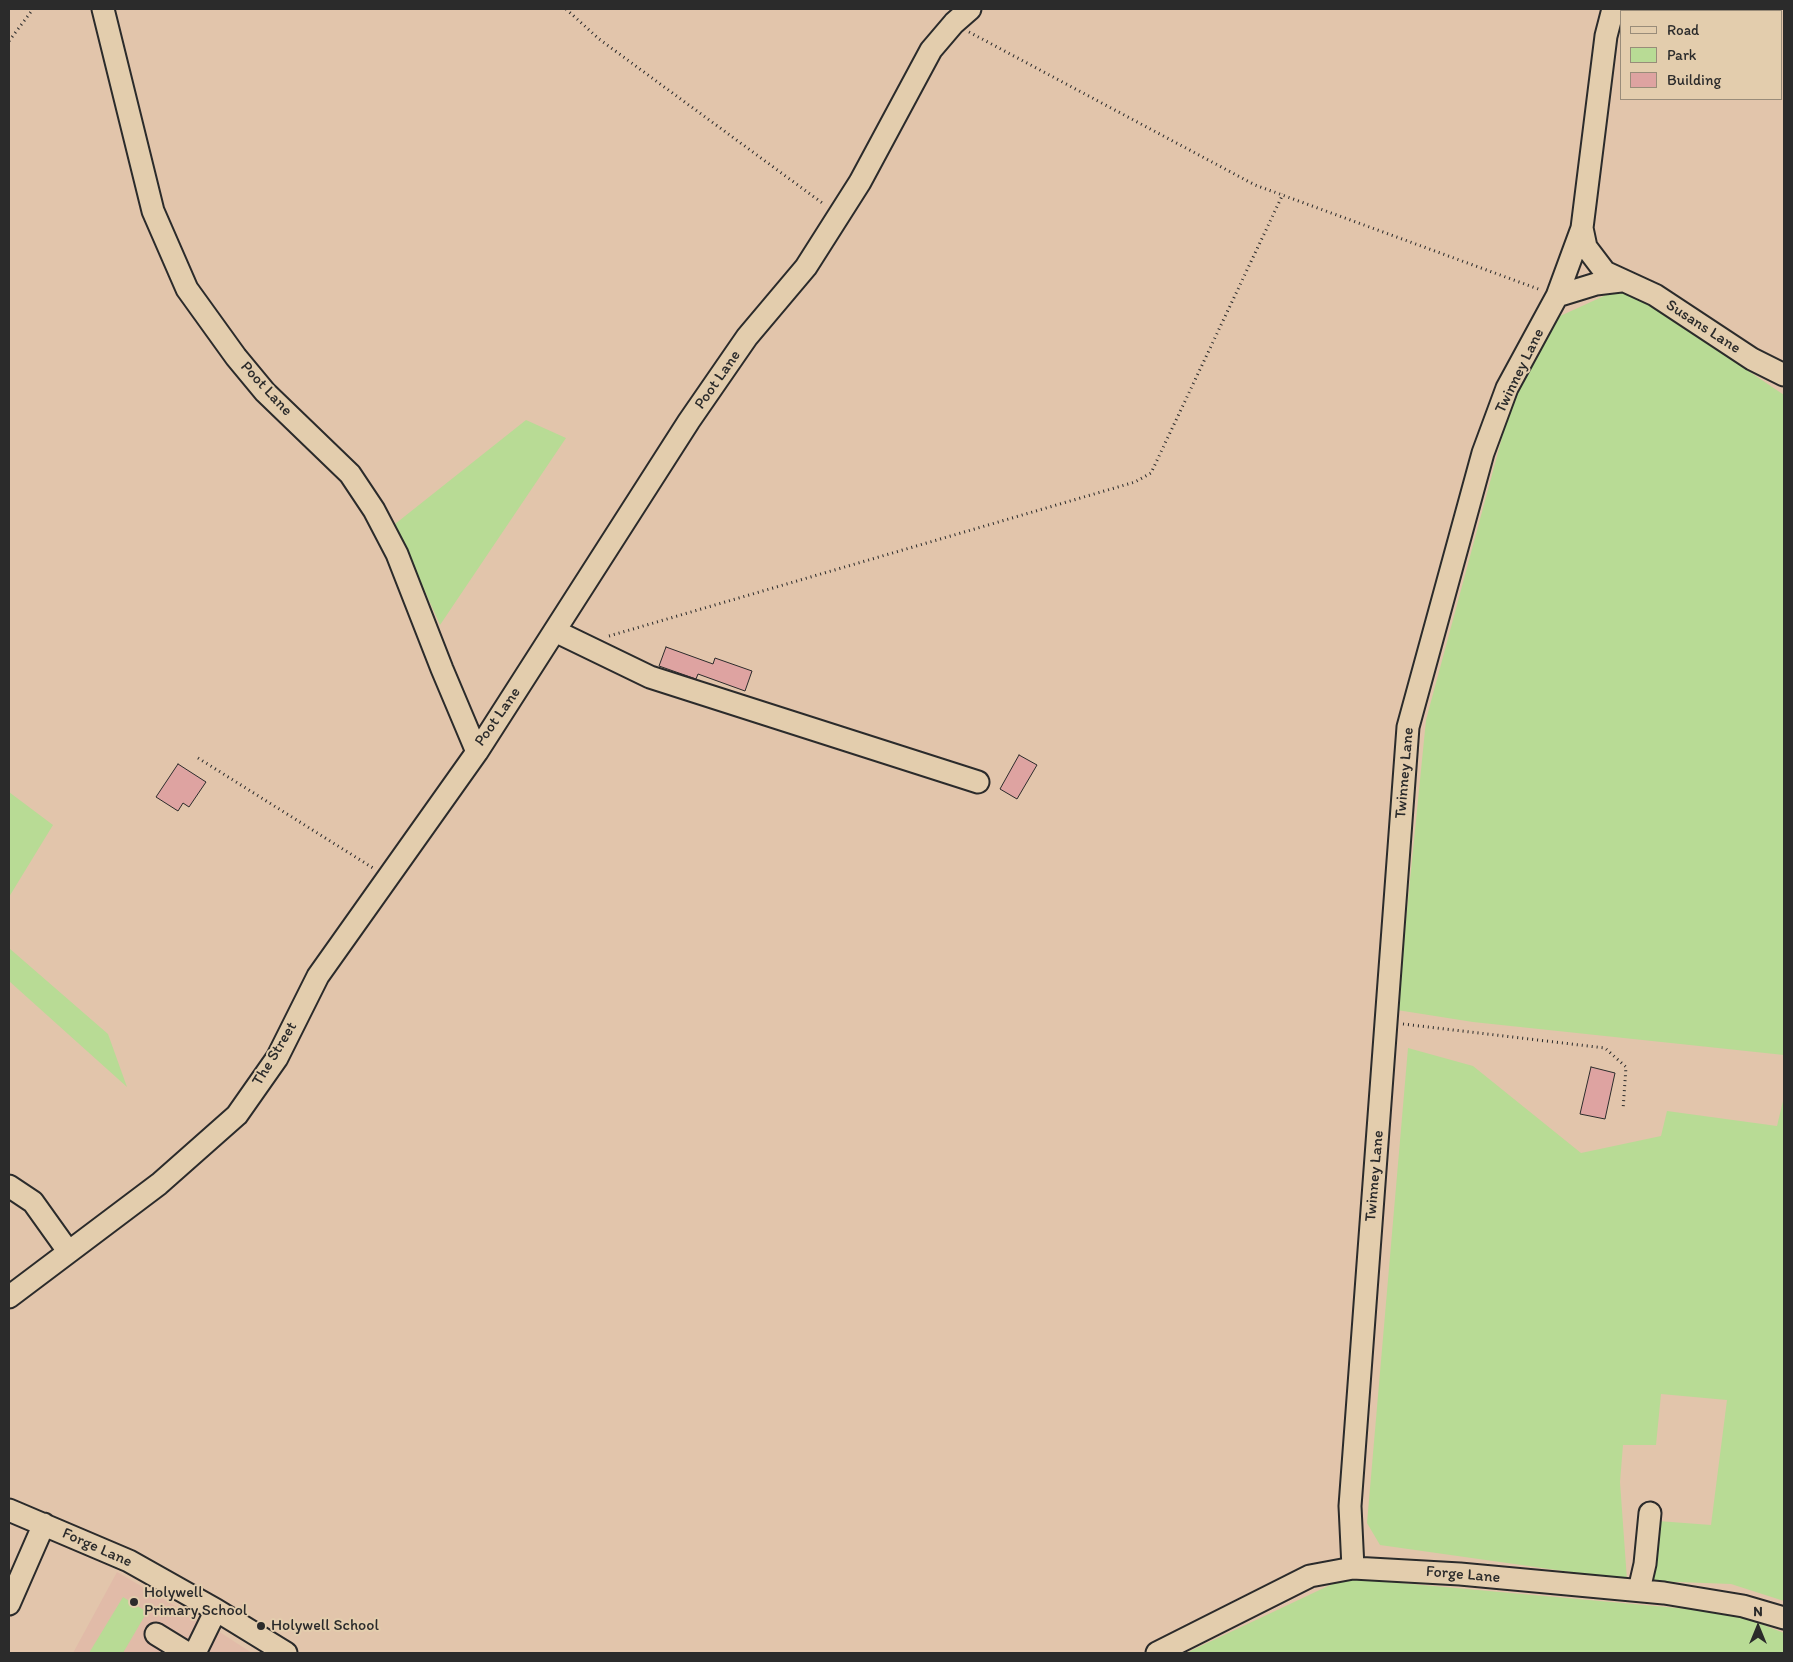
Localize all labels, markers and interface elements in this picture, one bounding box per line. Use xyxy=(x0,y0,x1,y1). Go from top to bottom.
legend xyxy=(1620,10,1783,100)
text: Road xyxy=(1667,21,1699,39)
text: Park xyxy=(1667,46,1697,64)
text: Building xyxy=(1667,71,1721,89)
street label: Susans Lane xyxy=(1662,296,1744,358)
street label: Twinney Lane xyxy=(1491,326,1549,416)
street label: Poot Lane xyxy=(691,347,745,413)
street label: Poot Lane xyxy=(236,358,296,420)
street label: Poot Lane xyxy=(471,684,525,750)
street label: Twinney Lane xyxy=(1391,726,1419,820)
street label: The Street xyxy=(248,1019,302,1089)
street label: Twinney Lane xyxy=(1361,1129,1389,1223)
street label: Forge Lane xyxy=(59,1524,135,1572)
street label: Forge Lane xyxy=(1425,1562,1501,1588)
place label: Holywell Primary School xyxy=(144,1583,247,1621)
marker: Holywell Primary School xyxy=(128,1596,140,1608)
north arrow xyxy=(1733,1602,1783,1652)
text: N xyxy=(1753,1603,1763,1620)
place label: Holywell School xyxy=(271,1616,379,1636)
marker: Holywell School xyxy=(255,1620,267,1632)

